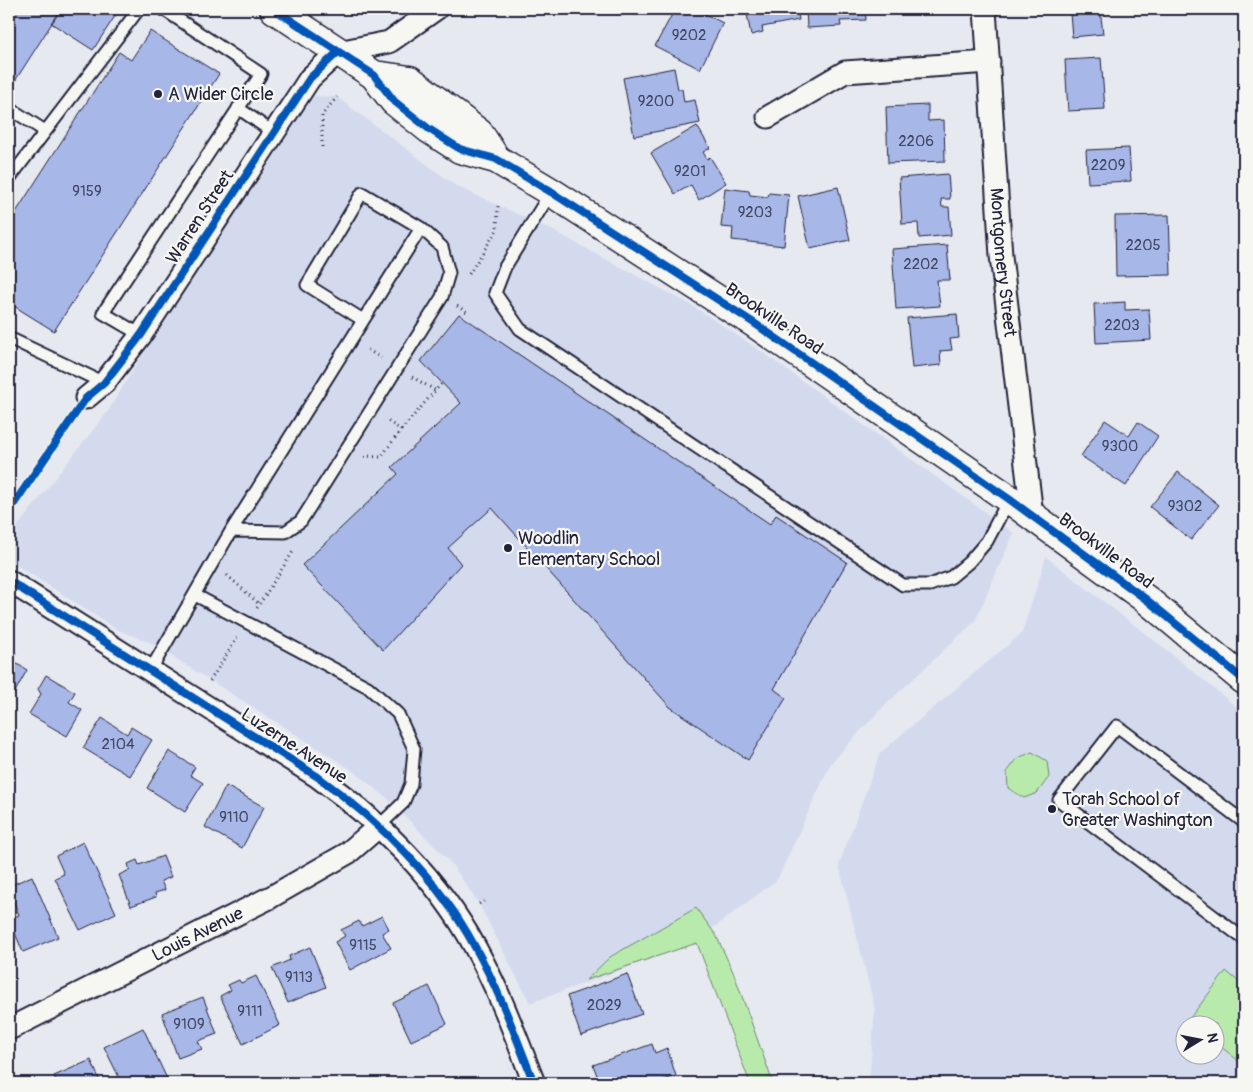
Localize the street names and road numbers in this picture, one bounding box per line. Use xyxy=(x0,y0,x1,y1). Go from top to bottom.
street label: Warren Street xyxy=(161,165,239,268)
street label: Montgomery Street xyxy=(985,187,1022,339)
street label: Brookville Road xyxy=(721,278,827,360)
street label: Brookville Road xyxy=(1054,508,1158,594)
street label: Luzerne Avenue xyxy=(236,703,352,789)
street label: Louis Avenue xyxy=(148,901,247,967)

